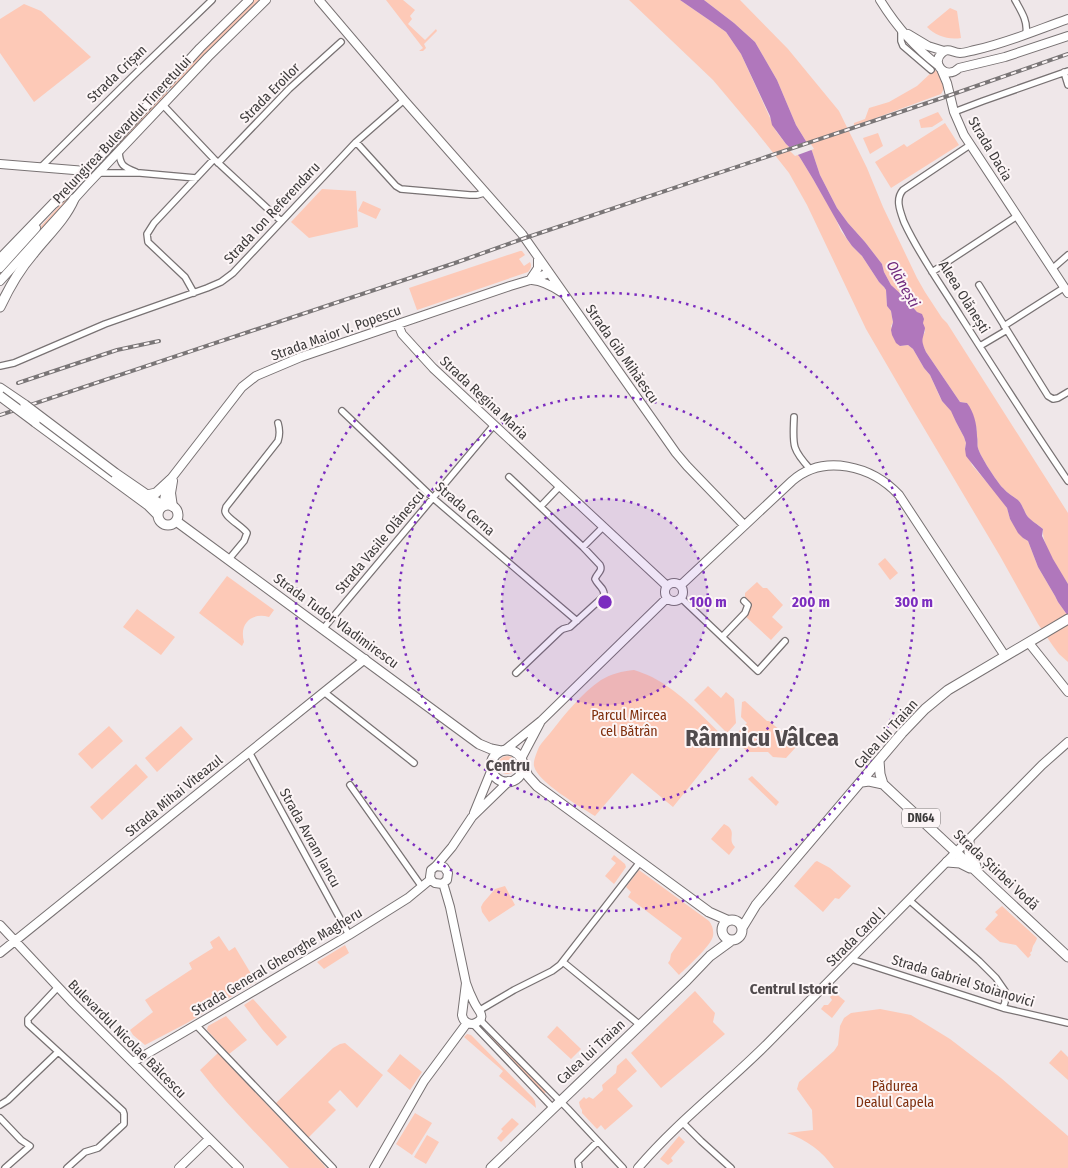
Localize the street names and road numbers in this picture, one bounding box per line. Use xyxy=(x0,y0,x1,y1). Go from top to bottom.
street label: Strada Crișan xyxy=(84,42,151,107)
street label: Prelungirea Bulevardul Tineretului xyxy=(49,53,195,207)
street label: Strada Eroilor xyxy=(236,59,304,127)
street label: Strada Dacia xyxy=(964,114,1016,184)
street label: Strada Ion Referendaru xyxy=(220,159,324,267)
street label: Aleea Olănești xyxy=(934,258,993,337)
street label: Strada Gib Mihăescu xyxy=(582,301,662,407)
street label: Strada Maior V. Popescu xyxy=(269,302,403,364)
street label: Strada Regina Maria xyxy=(436,353,532,443)
street label: Strada Cerna xyxy=(432,479,498,540)
street label: Strada Vasile Olănescu xyxy=(332,487,428,597)
street label: Strada Tudor Vladimirescu xyxy=(270,570,402,672)
street label: Calea lui Traian xyxy=(850,696,922,772)
street label: Strada Mihai Viteazul xyxy=(122,751,226,840)
street label: Strada Avram Iancu xyxy=(276,786,344,890)
road number: DN64 xyxy=(902,808,940,828)
street label: Strada Știrbei Vodă xyxy=(949,826,1042,915)
street label: Strada General Gheorghe Magheru xyxy=(189,904,365,1020)
street label: Strada Carol I xyxy=(823,904,889,970)
street label: Strada Gabriel Stoianovici xyxy=(890,951,1036,1011)
street label: Bulevardul Nicolae Bălcescu xyxy=(64,976,190,1102)
street label: Calea lui Traian xyxy=(553,1016,629,1088)

